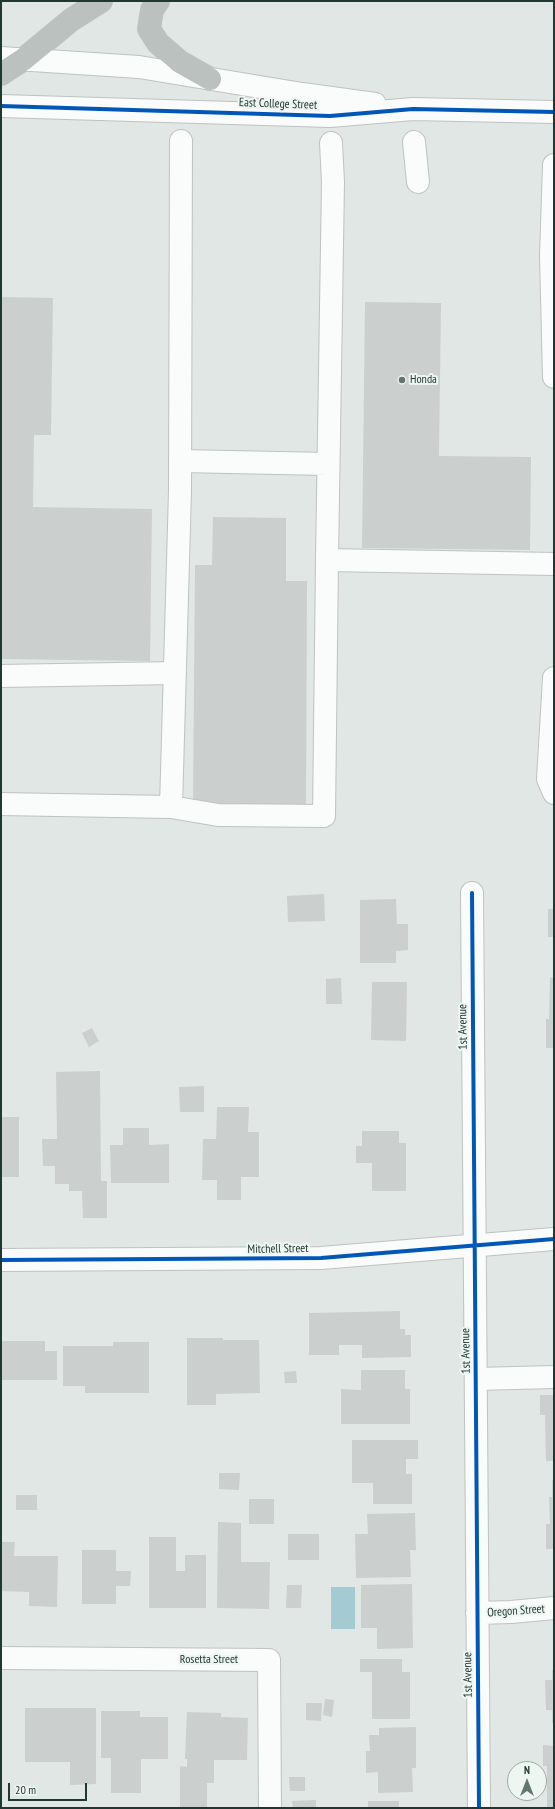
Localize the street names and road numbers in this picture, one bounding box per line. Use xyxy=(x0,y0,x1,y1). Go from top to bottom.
street label: East College Street xyxy=(239,95,317,113)
street label: 1st Avenue xyxy=(455,1004,471,1050)
street label: Mitchell Street xyxy=(247,1241,309,1257)
street label: 1st Avenue xyxy=(458,1328,474,1374)
street label: Oregon Street xyxy=(487,1602,545,1620)
street label: 1st Avenue xyxy=(460,1652,476,1698)
street label: Rosetta Street xyxy=(180,1653,238,1667)

